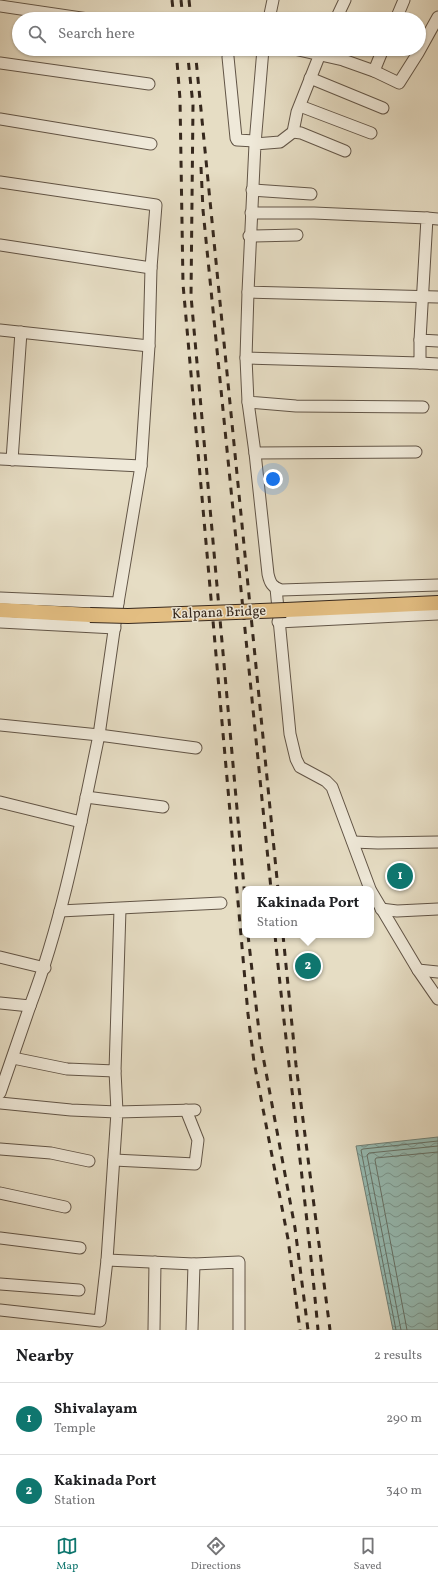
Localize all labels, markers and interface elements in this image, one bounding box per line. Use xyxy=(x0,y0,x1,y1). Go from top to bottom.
search box xyxy=(12,12,426,56)
icon: search xyxy=(26,23,48,45)
text: Search here xyxy=(58,24,135,45)
your location xyxy=(263,469,283,489)
street label: Kalpana Bridge xyxy=(172,602,267,624)
pin: 1 xyxy=(387,861,413,891)
popup xyxy=(242,886,374,938)
text: Kakinada Port xyxy=(257,893,359,914)
text: Station xyxy=(257,914,298,932)
pin: 2 xyxy=(295,951,321,981)
text: Nearby xyxy=(16,1345,74,1368)
text: 2 results xyxy=(374,1347,422,1365)
text: Shivalayam xyxy=(54,1399,138,1420)
text: 1 xyxy=(26,1410,32,1428)
text: 290 m xyxy=(386,1410,422,1428)
text: Temple xyxy=(54,1420,96,1438)
text: Kakinada Port xyxy=(54,1471,156,1492)
text: 2 xyxy=(26,1482,32,1500)
text: 340 m xyxy=(386,1482,422,1500)
text: Station xyxy=(54,1492,95,1510)
tab: Map xyxy=(56,1535,78,1574)
tab: Directions xyxy=(191,1535,241,1574)
tab: Saved xyxy=(353,1535,382,1574)

